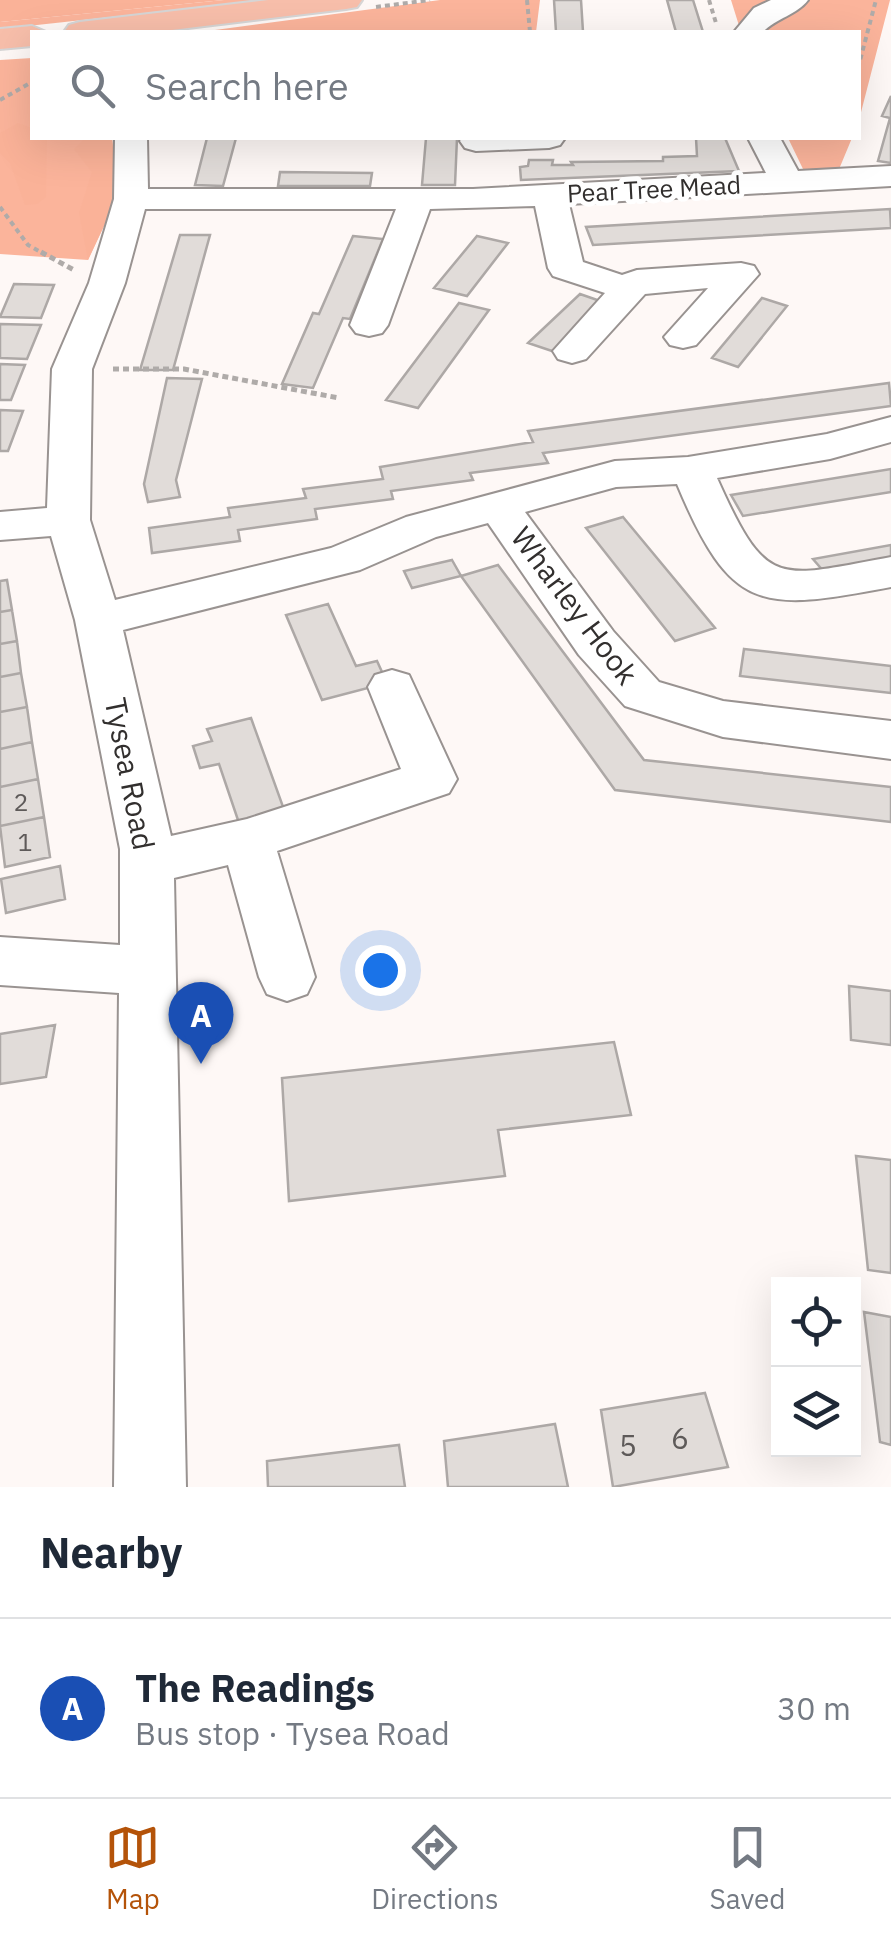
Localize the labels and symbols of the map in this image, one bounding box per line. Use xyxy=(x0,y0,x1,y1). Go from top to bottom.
street label: Pear Tree Mead xyxy=(566,167,742,210)
street label: Wharley Hook xyxy=(503,518,647,692)
street label: Tysea Road xyxy=(97,694,164,853)
house number: 2 xyxy=(13,785,29,818)
house number: 1 xyxy=(17,825,33,858)
your location xyxy=(355,945,406,996)
pin: A xyxy=(168,982,234,1064)
house number: 6 xyxy=(671,1418,689,1457)
house number: 5 xyxy=(619,1425,637,1464)

